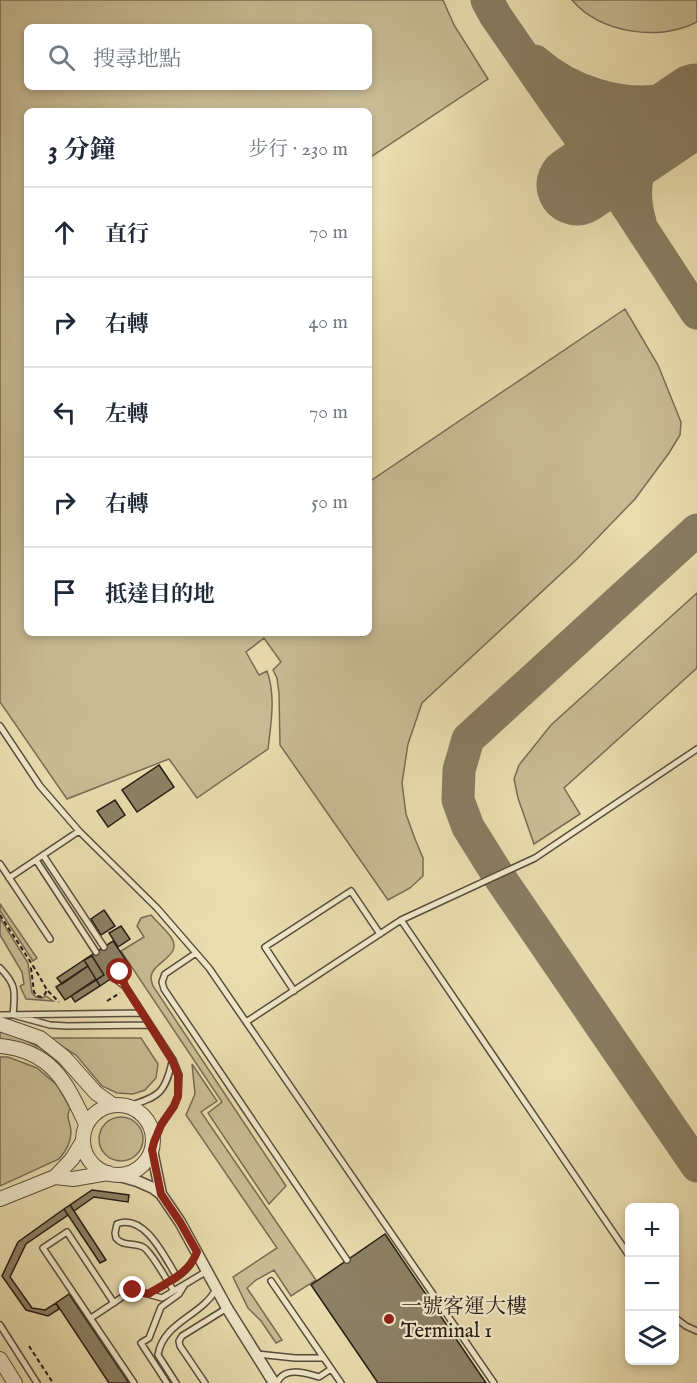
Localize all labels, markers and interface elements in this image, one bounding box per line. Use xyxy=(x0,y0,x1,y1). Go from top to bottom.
search box xyxy=(24,24,372,90)
icon: search xyxy=(45,41,78,74)
text: 搜尋地點 xyxy=(93,46,181,74)
text: 3 分鐘 xyxy=(48,134,115,167)
text: 步行 · 230 m xyxy=(248,137,348,162)
icon: ahead xyxy=(48,216,81,249)
text: 70 m xyxy=(309,220,348,245)
text: 直行 xyxy=(105,221,149,249)
icon: right xyxy=(48,306,81,339)
text: 40 m xyxy=(309,310,348,335)
text: 右轉 xyxy=(105,311,149,339)
icon: left xyxy=(48,396,81,429)
text: 70 m xyxy=(309,400,348,425)
text: 左轉 xyxy=(105,401,149,429)
icon: right xyxy=(48,486,81,519)
text: 50 m xyxy=(311,490,348,515)
text: 右轉 xyxy=(105,491,149,519)
icon: arrive xyxy=(48,576,81,609)
text: 抵達目的地 xyxy=(105,581,215,609)
route start xyxy=(106,958,132,984)
map controls xyxy=(625,1203,679,1365)
button: + xyxy=(625,1203,679,1257)
button: − xyxy=(625,1257,679,1311)
route end xyxy=(119,1276,145,1302)
place label: 一號客運大樓 Terminal 1 xyxy=(401,1294,527,1345)
button: layers xyxy=(625,1311,679,1365)
marker: 一號客運大樓 Terminal 1 xyxy=(382,1312,396,1326)

